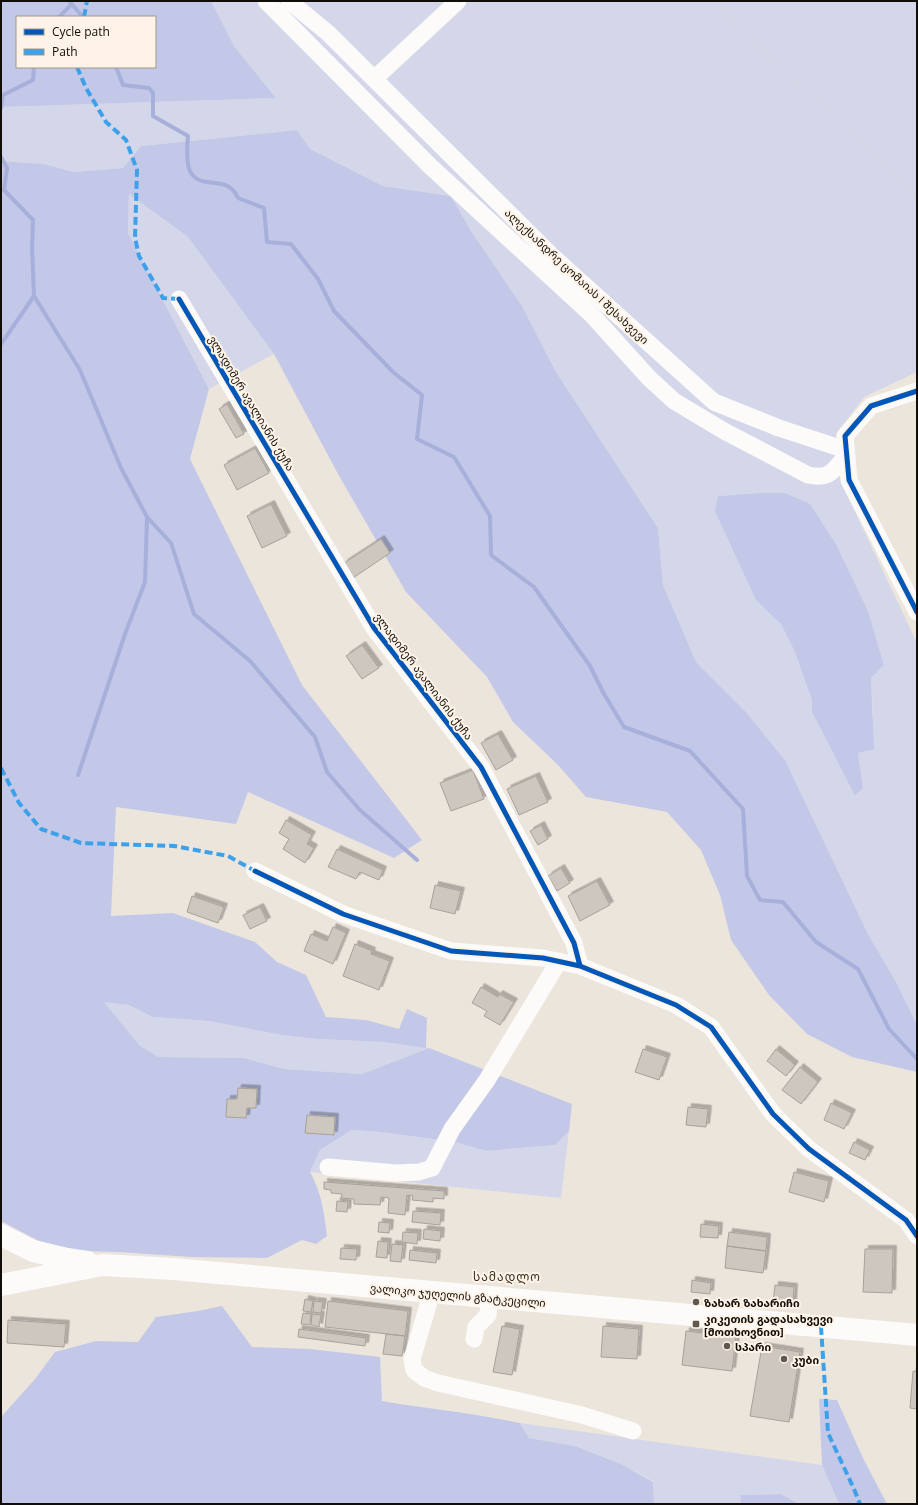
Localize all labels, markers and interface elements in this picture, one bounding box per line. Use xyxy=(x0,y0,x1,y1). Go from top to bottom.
legend xyxy=(16,16,156,68)
text: Cycle path xyxy=(52,23,110,40)
text: Path xyxy=(52,43,78,60)
street label: ალექსანდრე ცომაიას I შესახვევი xyxy=(502,205,652,347)
street label: ვლადიმერ ავალიანის ქუჩა xyxy=(206,333,298,473)
street label: ვლადიმერ ავალიანის ქუჩა xyxy=(371,609,477,743)
district label: სამადლო xyxy=(473,1268,541,1285)
street label: ვალიკო ჯუღელის გზატკეცილი xyxy=(370,1280,546,1310)
place label: ზახარ ზახარიჩი xyxy=(704,1295,800,1310)
marker: ზახარ ზახარიჩი xyxy=(691,1297,701,1307)
place label: კიკეთის გადასახვევი [მოთხოვნით] xyxy=(704,1311,833,1339)
marker: კიკეთის გადასახვევი [მოთხოვნით] xyxy=(691,1319,701,1329)
place label: სპარი xyxy=(735,1339,771,1354)
marker: სპარი xyxy=(722,1341,732,1351)
place label: კუბი xyxy=(792,1352,819,1367)
marker: კუბი xyxy=(779,1354,789,1364)

